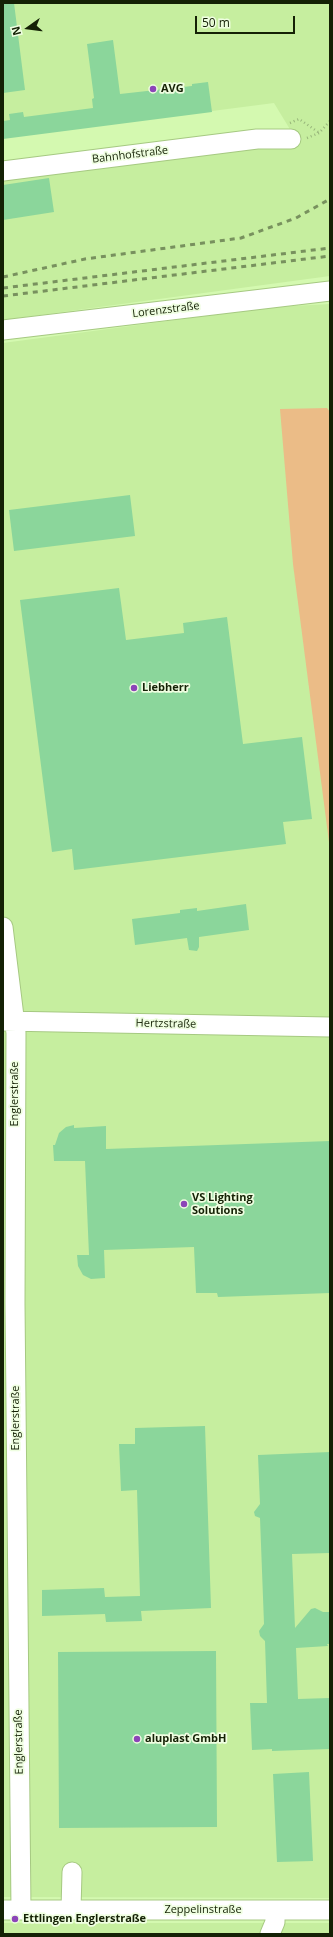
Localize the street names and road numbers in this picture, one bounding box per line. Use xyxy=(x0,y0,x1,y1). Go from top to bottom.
street label: Bahnhofstraße xyxy=(91,144,169,166)
street label: Lorenzstraße xyxy=(132,299,200,321)
street label: Hertzstraße xyxy=(136,1017,196,1031)
street label: Englerstraße xyxy=(8,1061,22,1127)
street label: Englerstraße xyxy=(9,1385,23,1451)
street label: Englerstraße xyxy=(12,1709,26,1775)
street label: Zeppelinstraße xyxy=(164,1903,242,1917)

